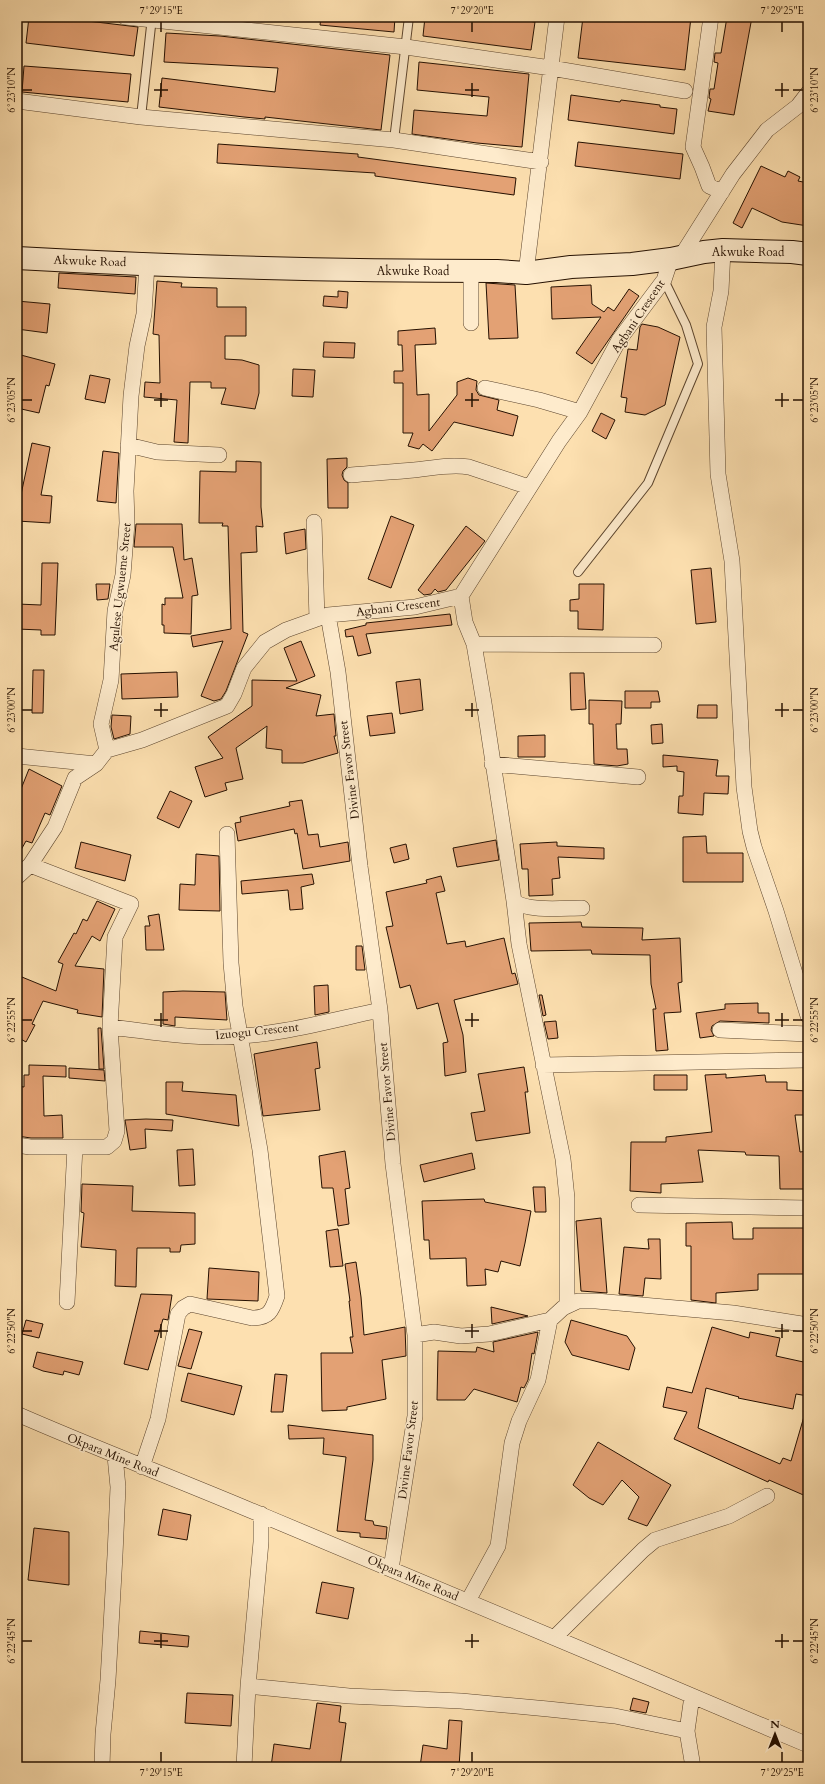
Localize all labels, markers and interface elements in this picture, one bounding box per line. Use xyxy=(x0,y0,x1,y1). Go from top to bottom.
text: 7°29'15"E xyxy=(139,4,183,18)
text: 7°29'20"E xyxy=(450,4,494,18)
text: 7°29'25"E xyxy=(760,4,804,18)
text: 6°23'10"N xyxy=(5,67,19,113)
text: 6°23'10"N xyxy=(808,67,822,113)
street label: Akwuke Road xyxy=(712,244,785,260)
street label: Akwuke Road xyxy=(53,252,127,270)
street label: Akwuke Road xyxy=(377,263,450,279)
street label: Agbani Crescent xyxy=(608,276,668,356)
text: 6°23'05"N xyxy=(5,377,19,423)
text: 6°23'05"N xyxy=(808,377,822,423)
street label: Agulese Ugwueme Street xyxy=(105,522,135,652)
street label: Agbani Crescent xyxy=(355,594,441,620)
text: 6°23'00"N xyxy=(5,687,19,733)
text: 6°23'00"N xyxy=(808,687,822,733)
street label: Divine Favor Street xyxy=(335,720,363,820)
text: 6°22'55"N xyxy=(5,997,19,1043)
text: 6°22'55"N xyxy=(808,997,822,1043)
street label: Izuogu Crescent xyxy=(215,1019,300,1043)
street label: Divine Favor Street xyxy=(375,1042,399,1142)
text: 6°22'50"N xyxy=(5,1308,19,1354)
text: 6°22'50"N xyxy=(808,1308,822,1354)
street label: Divine Favor Street xyxy=(394,1400,422,1500)
street label: Okpara Mine Road xyxy=(65,1429,162,1481)
street label: Okpara Mine Road xyxy=(365,1552,462,1605)
text: 6°22'45"N xyxy=(5,1618,19,1664)
text: 6°22'45"N xyxy=(808,1618,822,1664)
north arrow xyxy=(755,1714,795,1754)
text: N xyxy=(770,1717,780,1732)
text: 7°29'15"E xyxy=(139,1766,183,1780)
text: 7°29'20"E xyxy=(450,1766,494,1780)
text: 7°29'25"E xyxy=(760,1766,804,1780)

